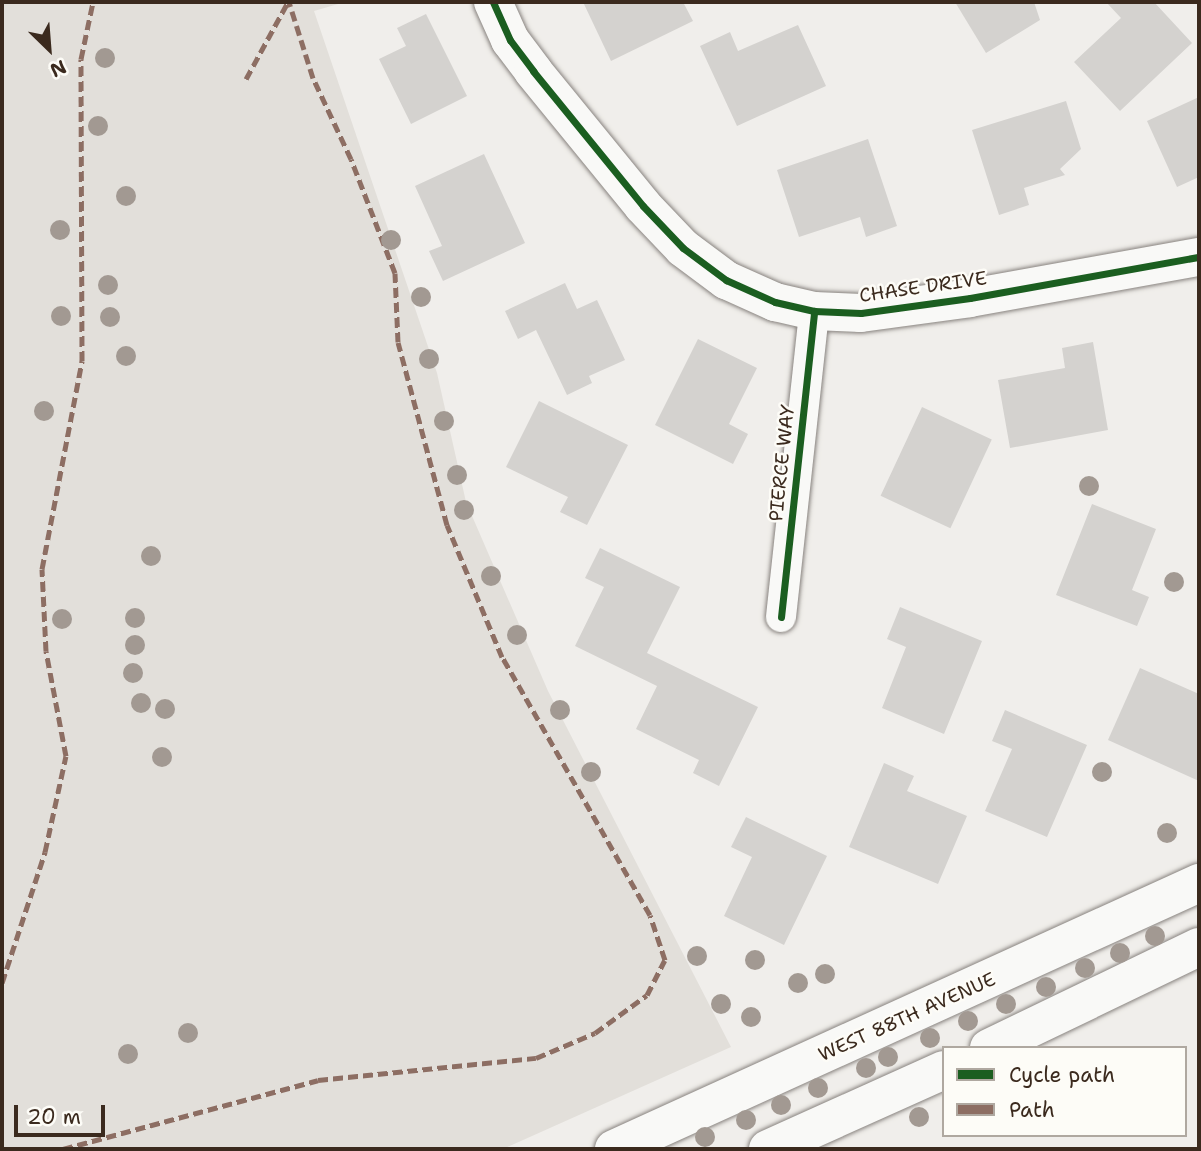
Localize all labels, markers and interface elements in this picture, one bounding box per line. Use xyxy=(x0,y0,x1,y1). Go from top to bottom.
north arrow xyxy=(14,14,84,84)
text: N xyxy=(46,54,70,83)
street label: CHASE DRIVE xyxy=(858,267,988,307)
street label: PIERCE WAY xyxy=(765,404,799,522)
street label: WEST 88TH AVENUE xyxy=(815,968,999,1066)
legend xyxy=(942,1046,1187,1137)
text: Cycle path xyxy=(1009,1061,1115,1089)
scale bar xyxy=(18,1092,108,1136)
text: Path xyxy=(1009,1096,1055,1124)
text: 20 m xyxy=(27,1103,81,1131)

